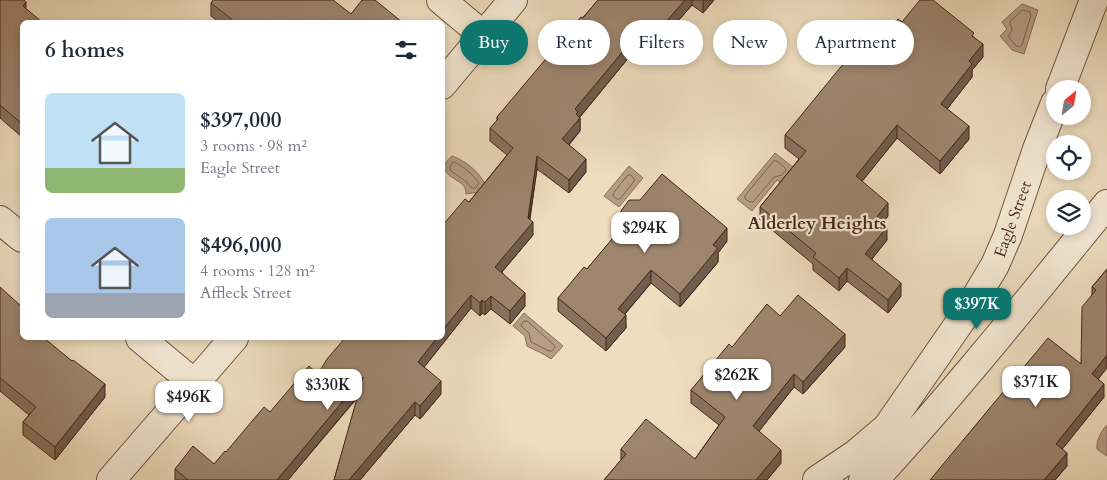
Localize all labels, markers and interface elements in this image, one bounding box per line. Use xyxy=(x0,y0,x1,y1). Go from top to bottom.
chip: Buy xyxy=(460,20,528,65)
chip: Rent xyxy=(538,20,610,65)
chip: Filters xyxy=(620,20,703,65)
chip: New xyxy=(713,20,787,65)
chip: Apartment xyxy=(797,20,914,65)
text: 6 homes xyxy=(45,36,124,65)
icon: filters xyxy=(392,36,420,64)
north arrow xyxy=(1046,80,1091,125)
map controls xyxy=(1046,80,1091,235)
text: $397,000 xyxy=(200,106,281,135)
icon: home xyxy=(85,113,145,173)
text: 3 rooms · 98 m² xyxy=(200,135,307,157)
button: locate xyxy=(1046,135,1091,180)
text: Eagle Street xyxy=(200,157,280,179)
street label: Eagle Street xyxy=(989,178,1037,261)
button: layers xyxy=(1046,190,1091,235)
district label: Alderley Heights xyxy=(748,211,886,236)
pin: $294K xyxy=(610,212,680,254)
text: $294K xyxy=(622,217,668,239)
text: $496,000 xyxy=(200,231,281,260)
icon: home xyxy=(85,238,145,298)
text: 4 rooms · 128 m² xyxy=(200,260,315,282)
text: Affleck Street xyxy=(200,282,291,304)
pin: $397K xyxy=(942,288,1012,330)
text: $397K xyxy=(954,293,1000,315)
pin: $262K xyxy=(702,358,772,401)
text: $262K xyxy=(714,364,760,386)
pin: $371K xyxy=(1001,366,1071,408)
pin: $330K xyxy=(293,368,363,411)
text: $371K xyxy=(1013,371,1059,393)
text: $330K xyxy=(305,374,351,396)
pin: $496K xyxy=(154,380,224,423)
text: $496K xyxy=(166,386,212,408)

